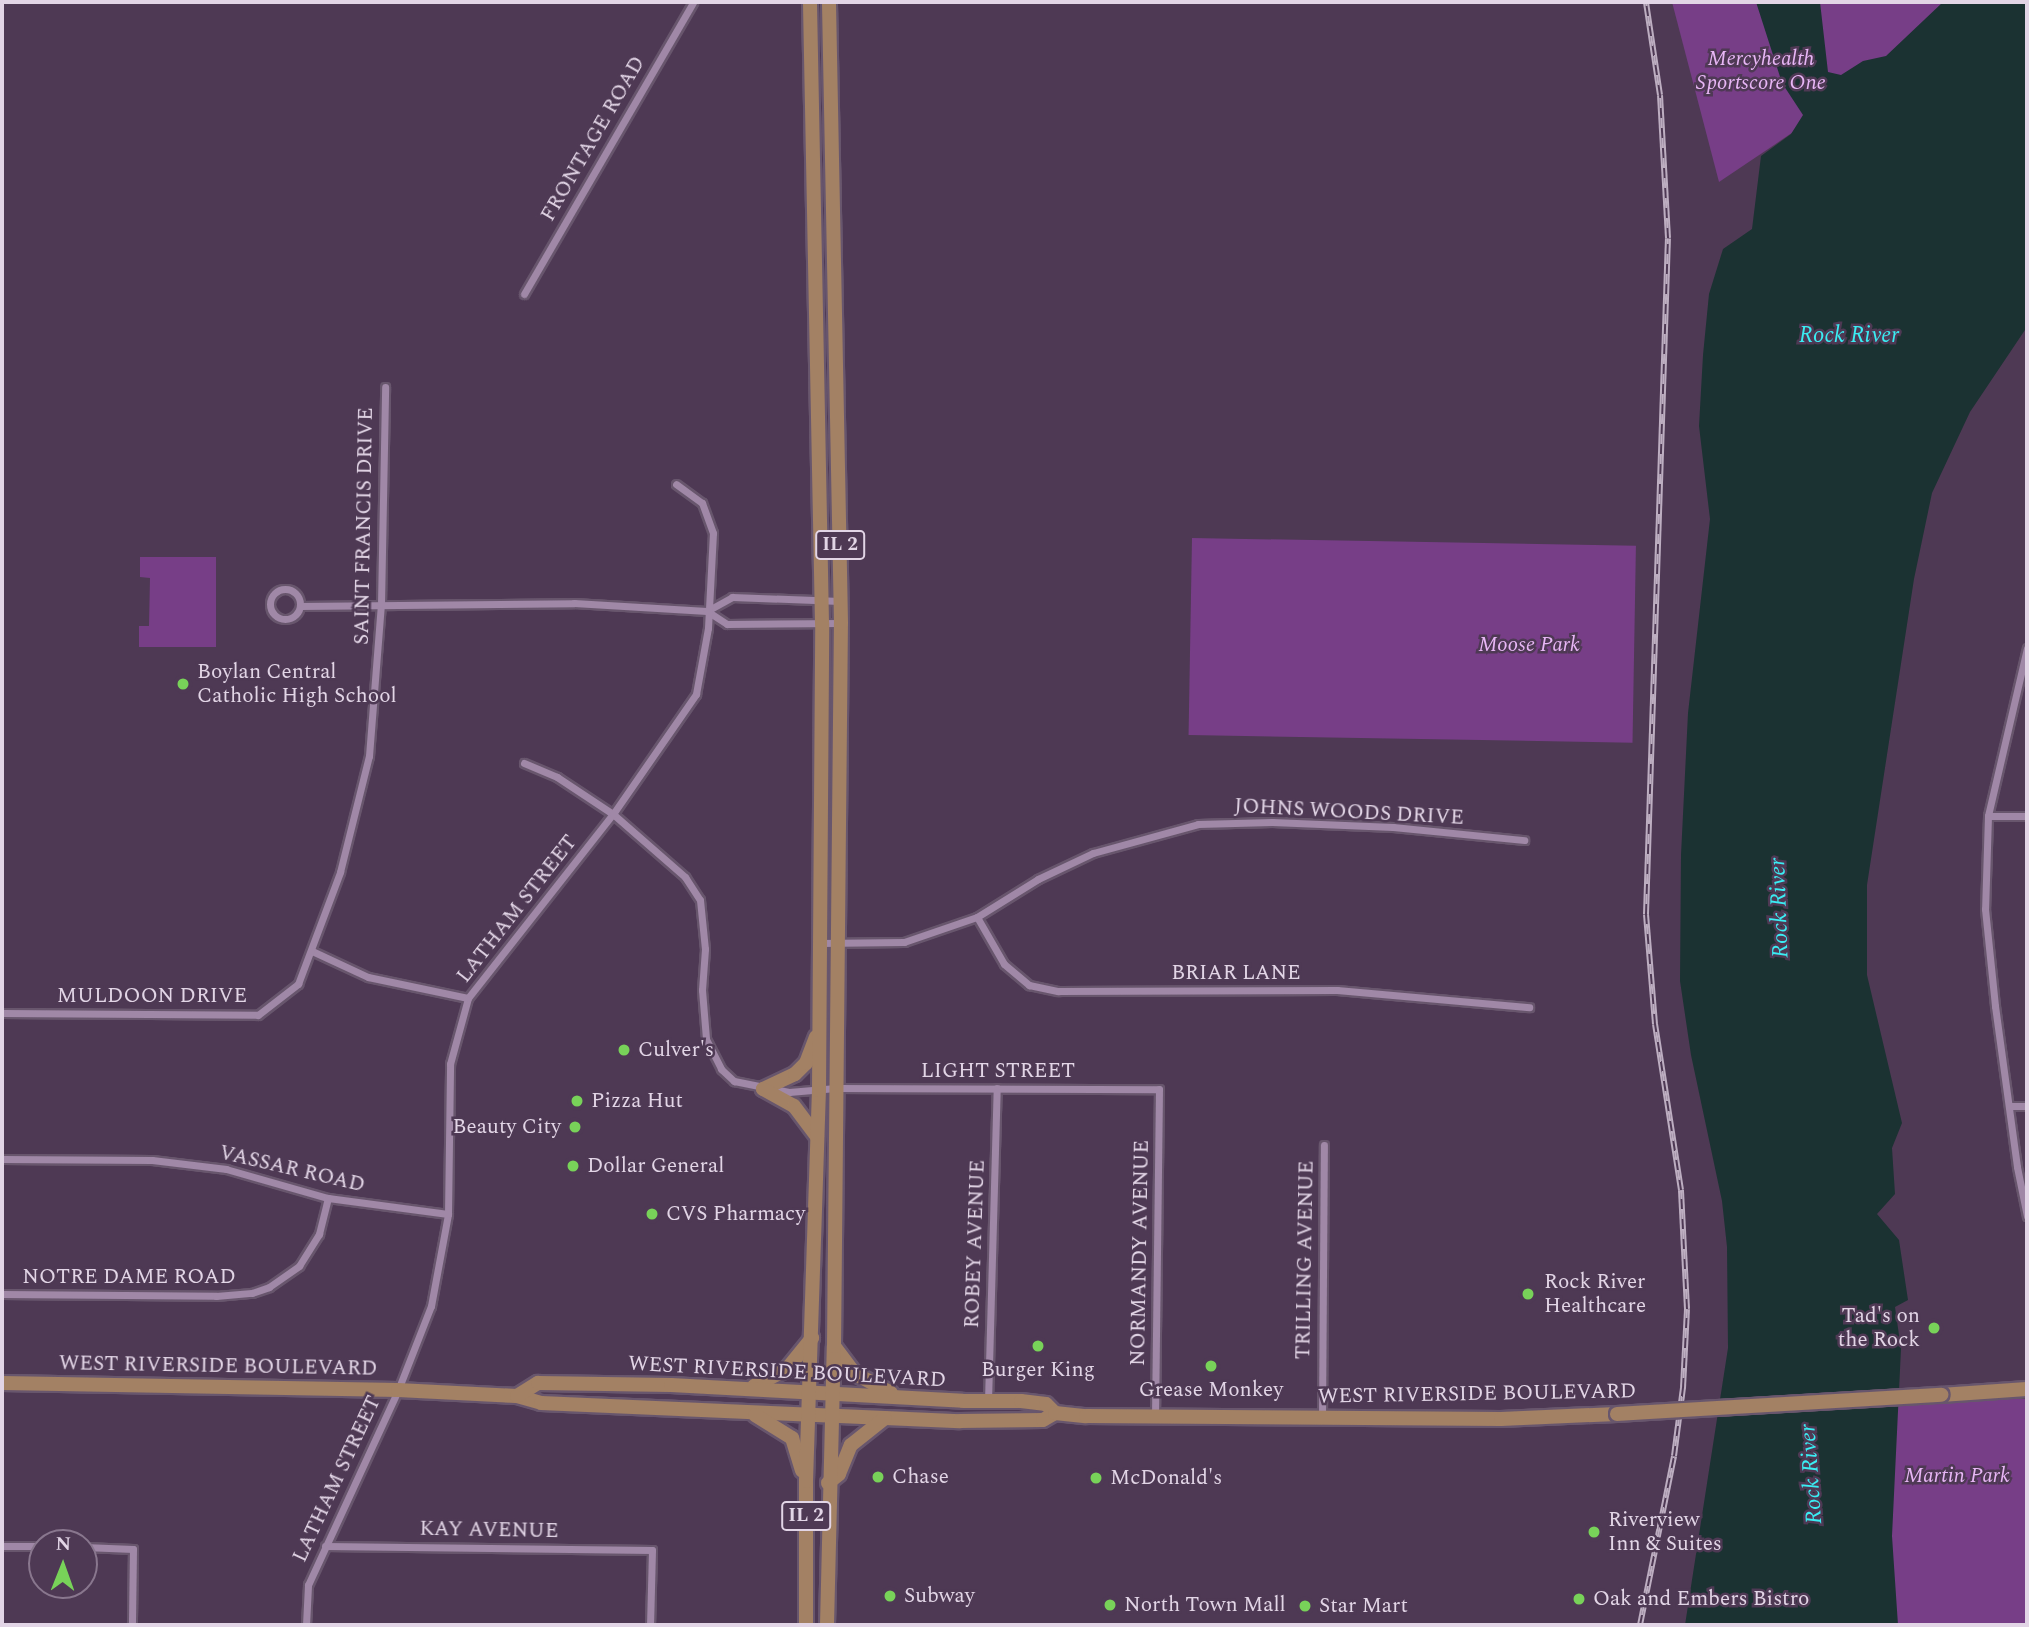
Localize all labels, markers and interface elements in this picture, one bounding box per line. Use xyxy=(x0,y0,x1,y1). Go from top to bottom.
park label: Mercyhealth Sportscore One xyxy=(1696,46,1826,96)
street label: FRONTAGE ROAD xyxy=(535,52,651,226)
water label: Rock River xyxy=(1799,322,1899,350)
street label: SAINT FRANCIS DRIVE xyxy=(349,407,379,645)
road number: IL 2 xyxy=(814,530,866,560)
park label: Moose Park xyxy=(1478,632,1580,658)
place label: Boylan Central Catholic High School xyxy=(197,659,397,709)
marker: Boylan Central Catholic High School xyxy=(175,676,191,692)
street label: JOHNS WOODS DRIVE xyxy=(1234,793,1464,831)
street label: LATHAM STREET xyxy=(451,830,583,988)
water label: Rock River xyxy=(1764,857,1796,959)
street label: BRIAR LANE xyxy=(1171,960,1301,986)
street label: MULDOON DRIVE xyxy=(57,983,247,1009)
place label: Culver's xyxy=(638,1037,714,1063)
marker: Culver's xyxy=(616,1042,632,1058)
street label: LIGHT STREET xyxy=(921,1058,1075,1084)
place label: Pizza Hut xyxy=(591,1088,683,1114)
marker: Pizza Hut xyxy=(569,1093,585,1109)
place label: Beauty City xyxy=(453,1114,561,1140)
marker: Beauty City xyxy=(567,1119,583,1135)
street label: VASSAR ROAD xyxy=(217,1140,367,1198)
street label: NORMANDY AVENUE xyxy=(1125,1140,1155,1366)
place label: Dollar General xyxy=(587,1153,724,1179)
marker: Dollar General xyxy=(565,1158,581,1174)
street label: ROBEY AVENUE xyxy=(959,1159,991,1329)
street label: TRILLING AVENUE xyxy=(1291,1160,1319,1360)
place label: CVS Pharmacy xyxy=(666,1201,805,1227)
marker: CVS Pharmacy xyxy=(644,1206,660,1222)
street label: NOTRE DAME ROAD xyxy=(22,1264,236,1290)
place label: Rock River Healthcare xyxy=(1544,1269,1646,1319)
marker: Rock River Healthcare xyxy=(1518,1284,1538,1304)
place label: Tad's on the Rock xyxy=(1838,1303,1920,1353)
marker: Tad's on the Rock xyxy=(1926,1320,1942,1336)
marker: Burger King xyxy=(1030,1338,1046,1354)
street label: WEST RIVERSIDE BOULEVARD xyxy=(59,1351,377,1381)
street label: WEST RIVERSIDE BOULEVARD xyxy=(627,1351,947,1393)
place label: Burger King xyxy=(981,1357,1095,1383)
marker: Grease Monkey xyxy=(1203,1358,1219,1374)
place label: Grease Monkey xyxy=(1139,1377,1283,1403)
street label: WEST RIVERSIDE BOULEVARD xyxy=(1318,1379,1636,1409)
street label: LATHAM STREET xyxy=(287,1392,387,1566)
water label: Rock River xyxy=(1795,1423,1829,1525)
park label: Martin Park xyxy=(1904,1463,2010,1489)
place label: Chase xyxy=(892,1464,949,1490)
place label: McDonald's xyxy=(1110,1465,1222,1491)
marker: Chase xyxy=(870,1469,886,1485)
marker: McDonald's xyxy=(1088,1470,1104,1486)
road number: IL 2 xyxy=(780,1500,832,1532)
place label: Riverview Inn & Suites xyxy=(1608,1507,1722,1557)
street label: KAY AVENUE xyxy=(419,1516,559,1544)
marker: Riverview Inn & Suites xyxy=(1586,1524,1602,1540)
north arrow xyxy=(28,1529,98,1599)
text: N xyxy=(55,1530,71,1559)
place label: Subway xyxy=(904,1583,975,1609)
place label: Oak and Embers Bistro xyxy=(1593,1586,1809,1612)
marker: Subway xyxy=(882,1588,898,1604)
marker: Oak and Embers Bistro xyxy=(1571,1591,1587,1607)
place label: North Town Mall xyxy=(1124,1592,1286,1618)
place label: Star Mart xyxy=(1319,1593,1408,1619)
marker: North Town Mall xyxy=(1102,1597,1118,1613)
marker: Star Mart xyxy=(1297,1598,1313,1614)

